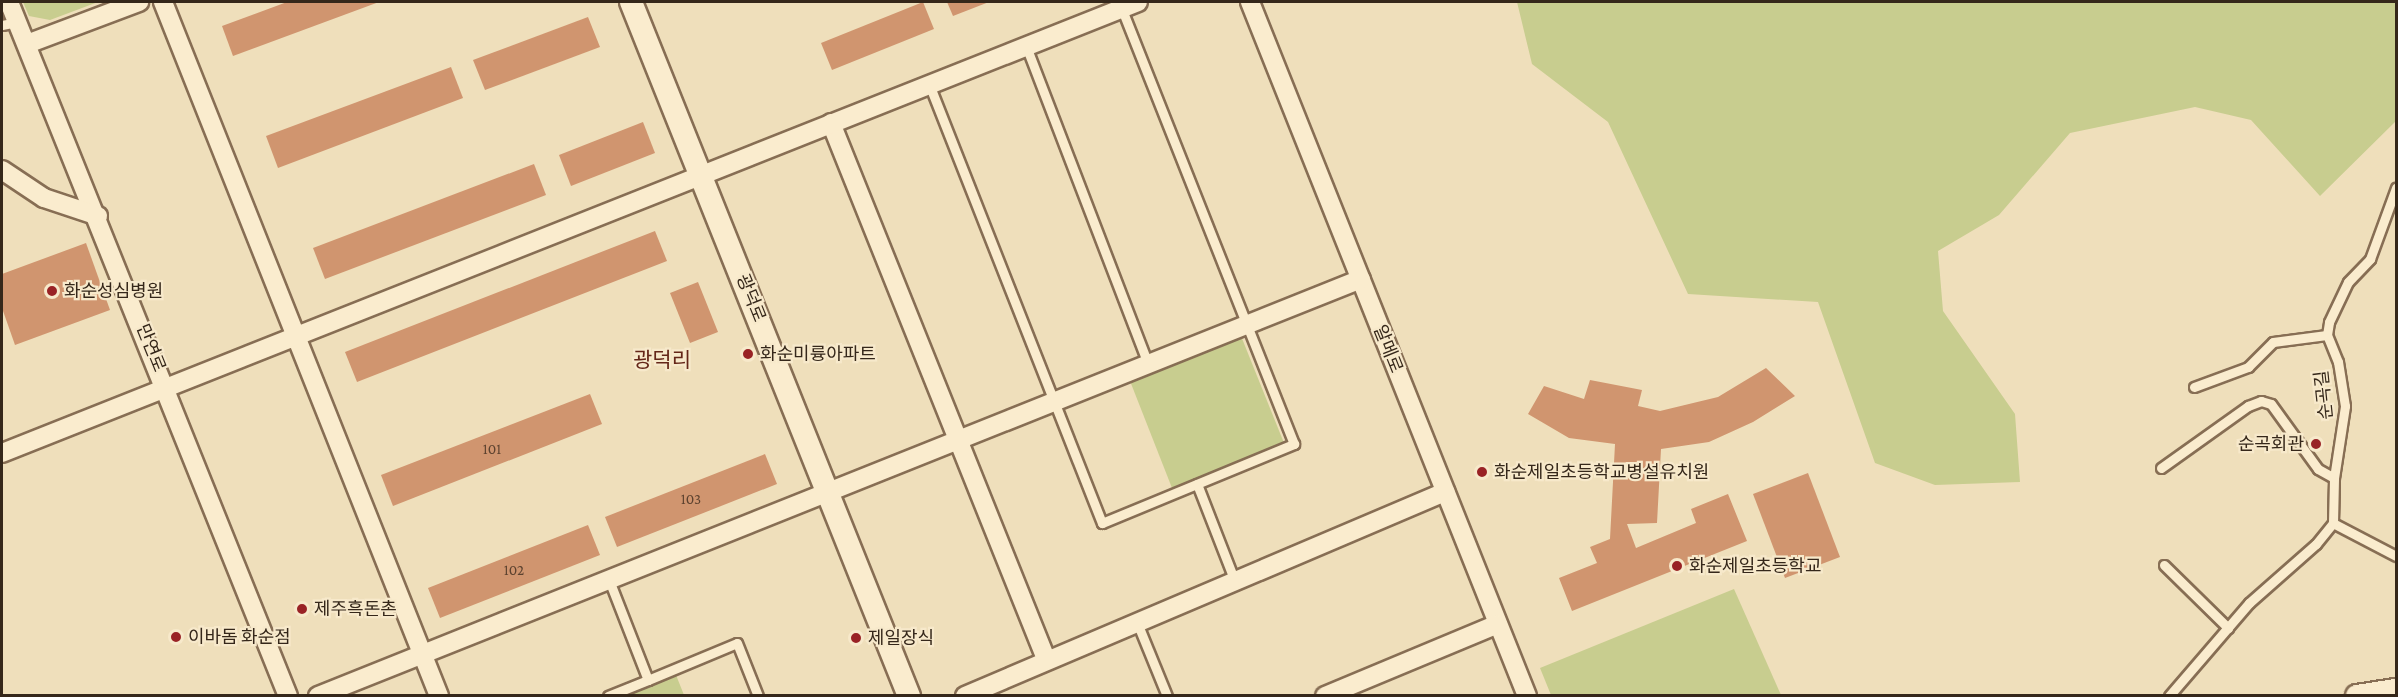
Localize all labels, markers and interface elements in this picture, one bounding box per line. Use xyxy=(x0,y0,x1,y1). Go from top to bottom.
street label: 광덕로 xyxy=(732,271,770,325)
place label: 화순성심병원 xyxy=(64,280,163,302)
marker: 화순성심병원 xyxy=(45,284,59,298)
street label: 만연로 xyxy=(132,321,170,375)
street label: 알메로 xyxy=(1369,322,1407,376)
place label: 화순미륭아파트 xyxy=(760,343,876,365)
district label: 광덕리 xyxy=(633,347,691,373)
marker: 화순미륭아파트 xyxy=(741,347,755,361)
street label: 순곡길 xyxy=(2311,369,2337,421)
place label: 순곡회관 xyxy=(2238,433,2304,455)
marker: 순곡회관 xyxy=(2309,437,2323,451)
house number: 101 xyxy=(483,441,501,459)
place label: 화순제일초등학교병설유치원 xyxy=(1494,461,1709,483)
marker: 화순제일초등학교병설유치원 xyxy=(1475,465,1489,479)
house number: 103 xyxy=(681,491,701,509)
place label: 화순제일초등학교 xyxy=(1689,555,1821,577)
marker: 화순제일초등학교 xyxy=(1670,559,1684,573)
house number: 102 xyxy=(504,562,524,580)
place label: 제주흑돈촌 xyxy=(314,598,397,620)
marker: 제주흑돈촌 xyxy=(295,602,309,616)
place label: 이바돔 화순점 xyxy=(188,626,291,648)
place label: 제일장식 xyxy=(868,627,934,649)
marker: 이바돔 화순점 xyxy=(169,630,183,644)
marker: 제일장식 xyxy=(849,631,863,645)

